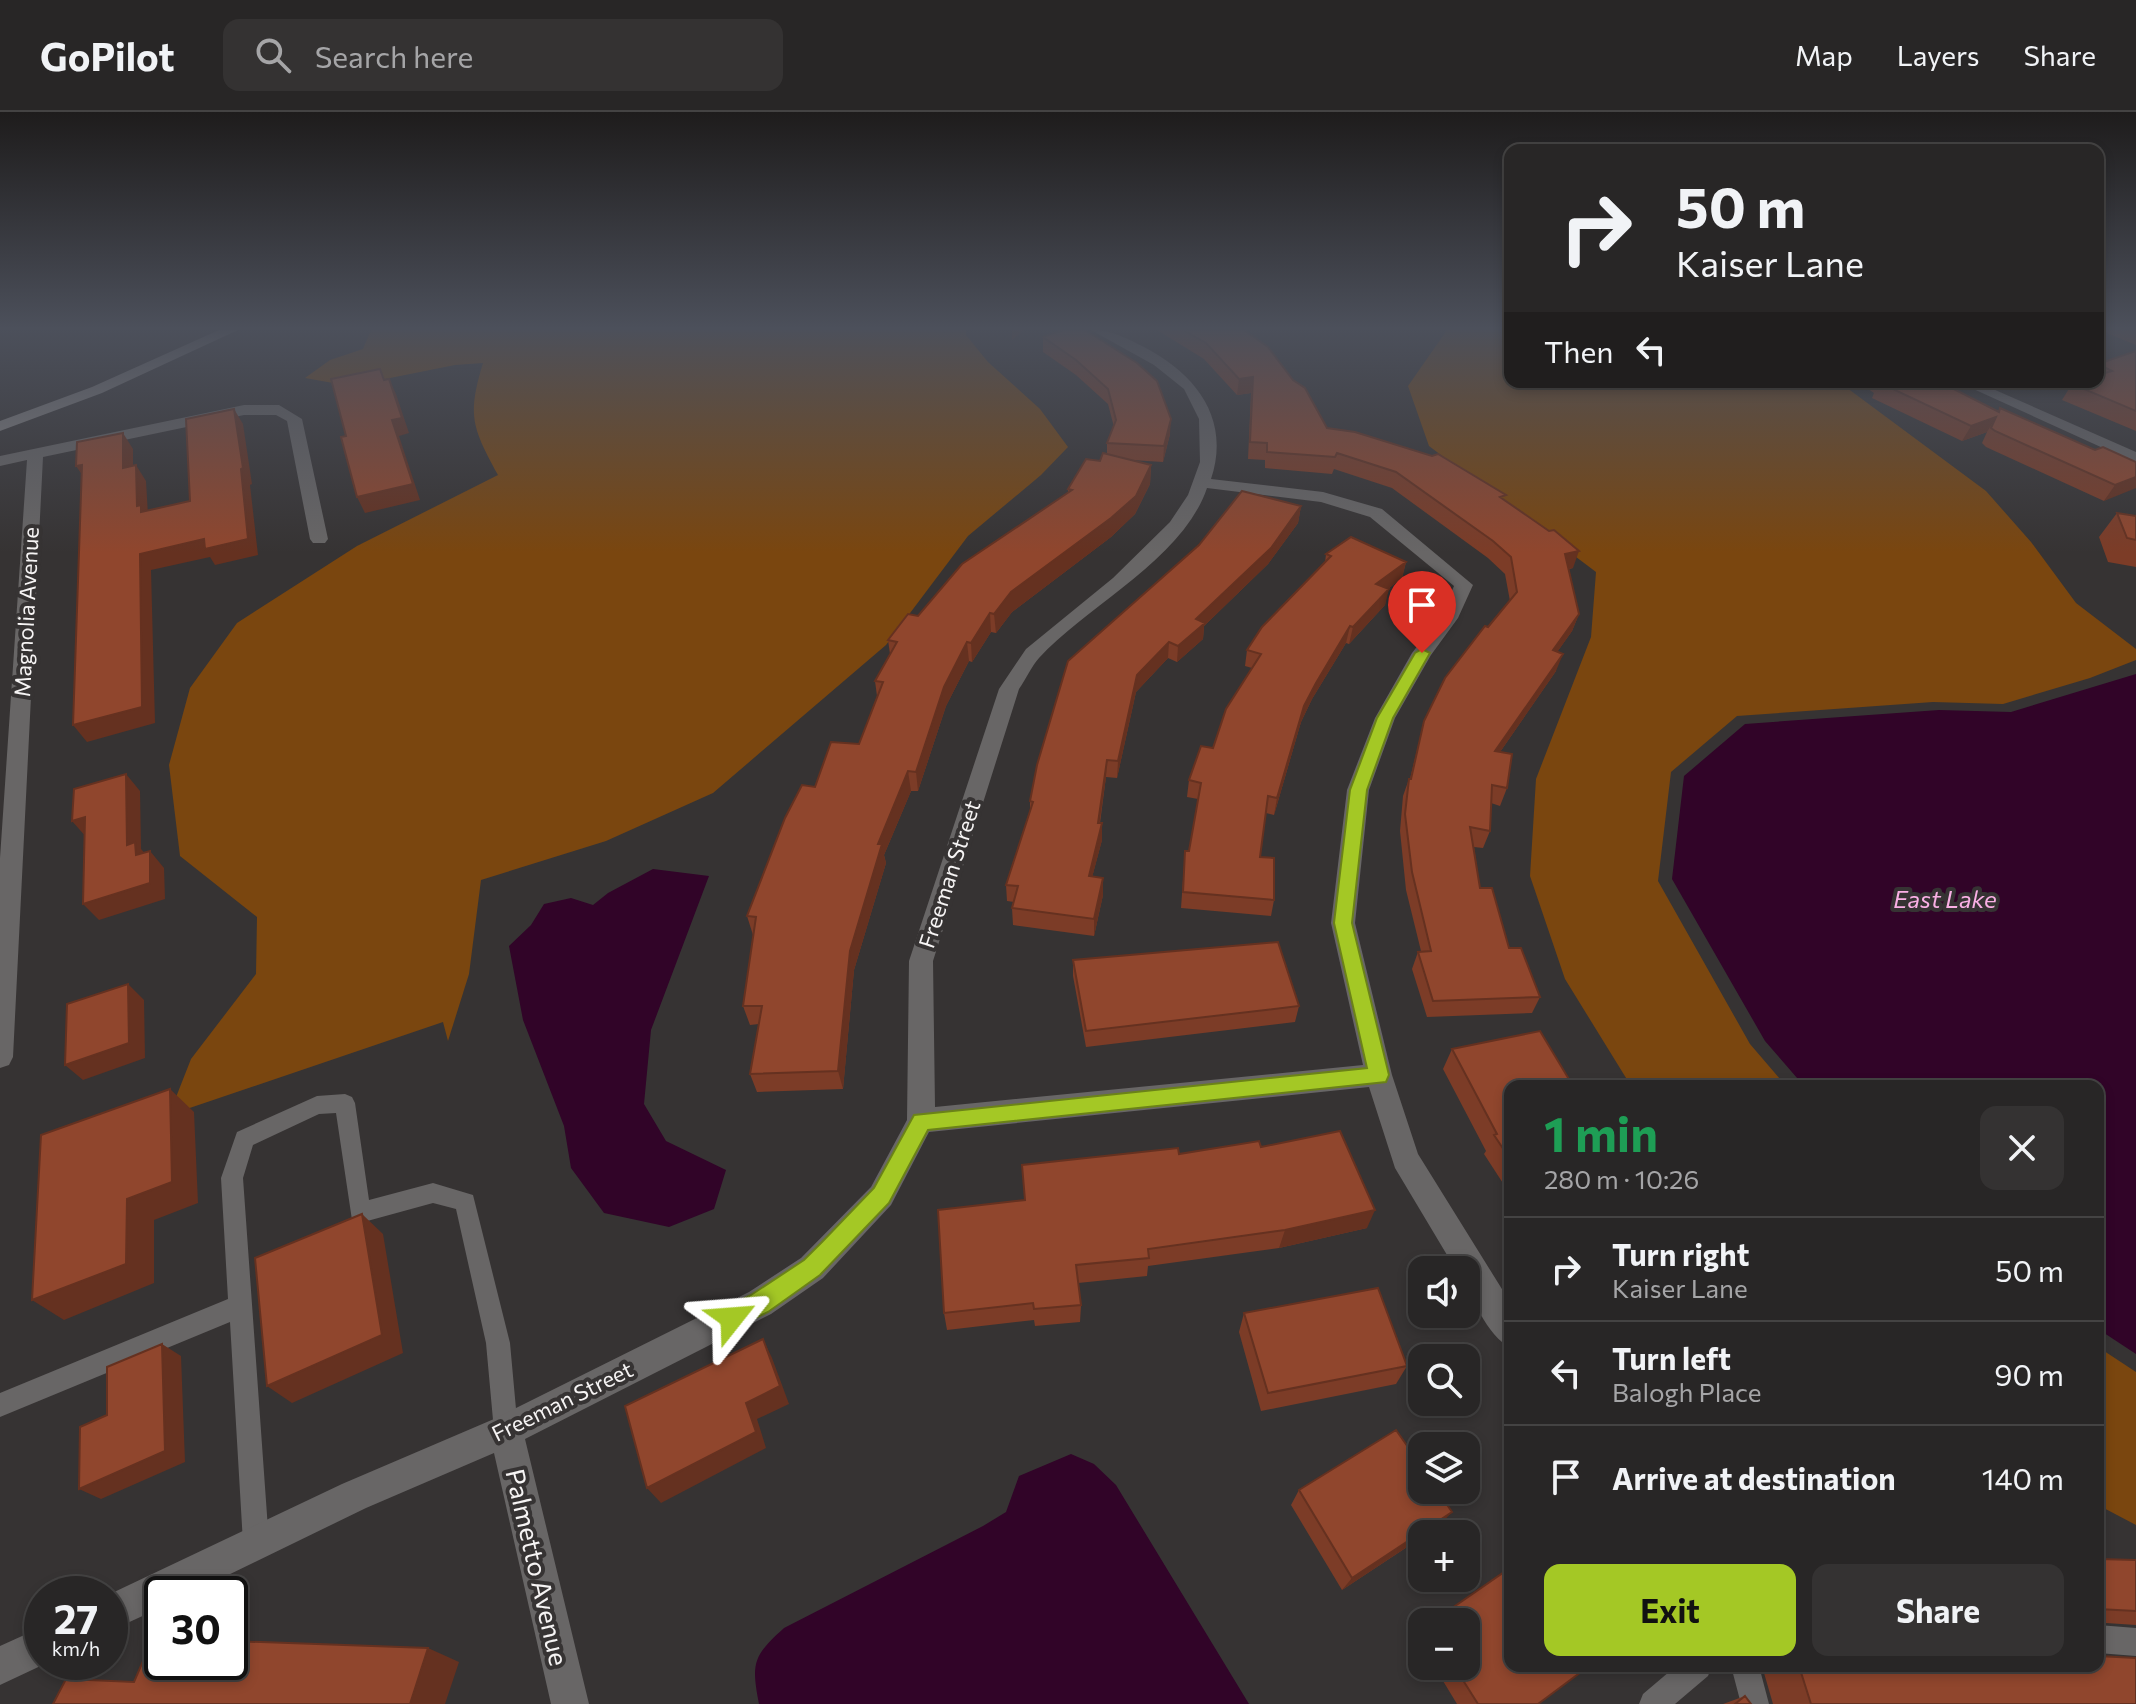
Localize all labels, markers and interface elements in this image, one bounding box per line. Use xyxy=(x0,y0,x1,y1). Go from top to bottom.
search box xyxy=(223,19,783,91)
text: GoPilot xyxy=(40,32,175,79)
icon: search xyxy=(251,33,295,77)
text: Search here xyxy=(315,37,473,74)
text: Map xyxy=(1795,38,1853,72)
text: Layers xyxy=(1897,38,1979,72)
text: Share xyxy=(2023,38,2096,72)
text: 50 m xyxy=(1676,171,1805,240)
icon: right xyxy=(1544,176,1648,280)
text: Kaiser Lane xyxy=(1676,240,1864,284)
icon: left xyxy=(1629,328,1673,372)
text: Then xyxy=(1544,332,1613,369)
street label: Magnolia Avenue xyxy=(8,526,44,698)
pin xyxy=(1388,571,1456,653)
icon: arrive xyxy=(1400,583,1444,627)
street label: Freeman Street xyxy=(912,797,986,951)
water label: East Lake xyxy=(1893,884,1997,913)
text: 1 min xyxy=(1544,1103,1658,1162)
button: close xyxy=(1980,1106,2064,1190)
text: 280 m · 10:26 xyxy=(1544,1163,1699,1194)
text: Turn right xyxy=(1612,1235,1749,1272)
icon: right xyxy=(1544,1247,1588,1291)
text: 50 m xyxy=(1995,1251,2064,1288)
map controls xyxy=(1408,1256,1480,1680)
button: sound xyxy=(1408,1256,1480,1328)
text: Kaiser Lane xyxy=(1612,1272,1748,1303)
position arrow xyxy=(690,1276,774,1360)
text: Turn left xyxy=(1612,1339,1731,1376)
button: search xyxy=(1408,1344,1480,1416)
icon: left xyxy=(1544,1351,1588,1395)
street label: Freeman Street xyxy=(487,1355,637,1447)
text: 90 m xyxy=(1994,1355,2064,1392)
text: Balogh Place xyxy=(1612,1376,1762,1407)
button: layers xyxy=(1408,1432,1480,1504)
icon: arrive xyxy=(1544,1455,1588,1499)
text: Arrive at destination xyxy=(1612,1459,1896,1496)
text: 140 m xyxy=(1982,1459,2064,1496)
street label: Palmetto Avenue xyxy=(500,1466,576,1668)
button: + xyxy=(1408,1520,1480,1592)
button: Exit xyxy=(1544,1564,1796,1656)
button: Share xyxy=(1812,1564,2064,1656)
speed limit sign: 30 xyxy=(144,1576,248,1680)
text: 27 xyxy=(54,1593,98,1642)
button: − xyxy=(1408,1608,1480,1680)
text: km/h xyxy=(52,1636,100,1660)

